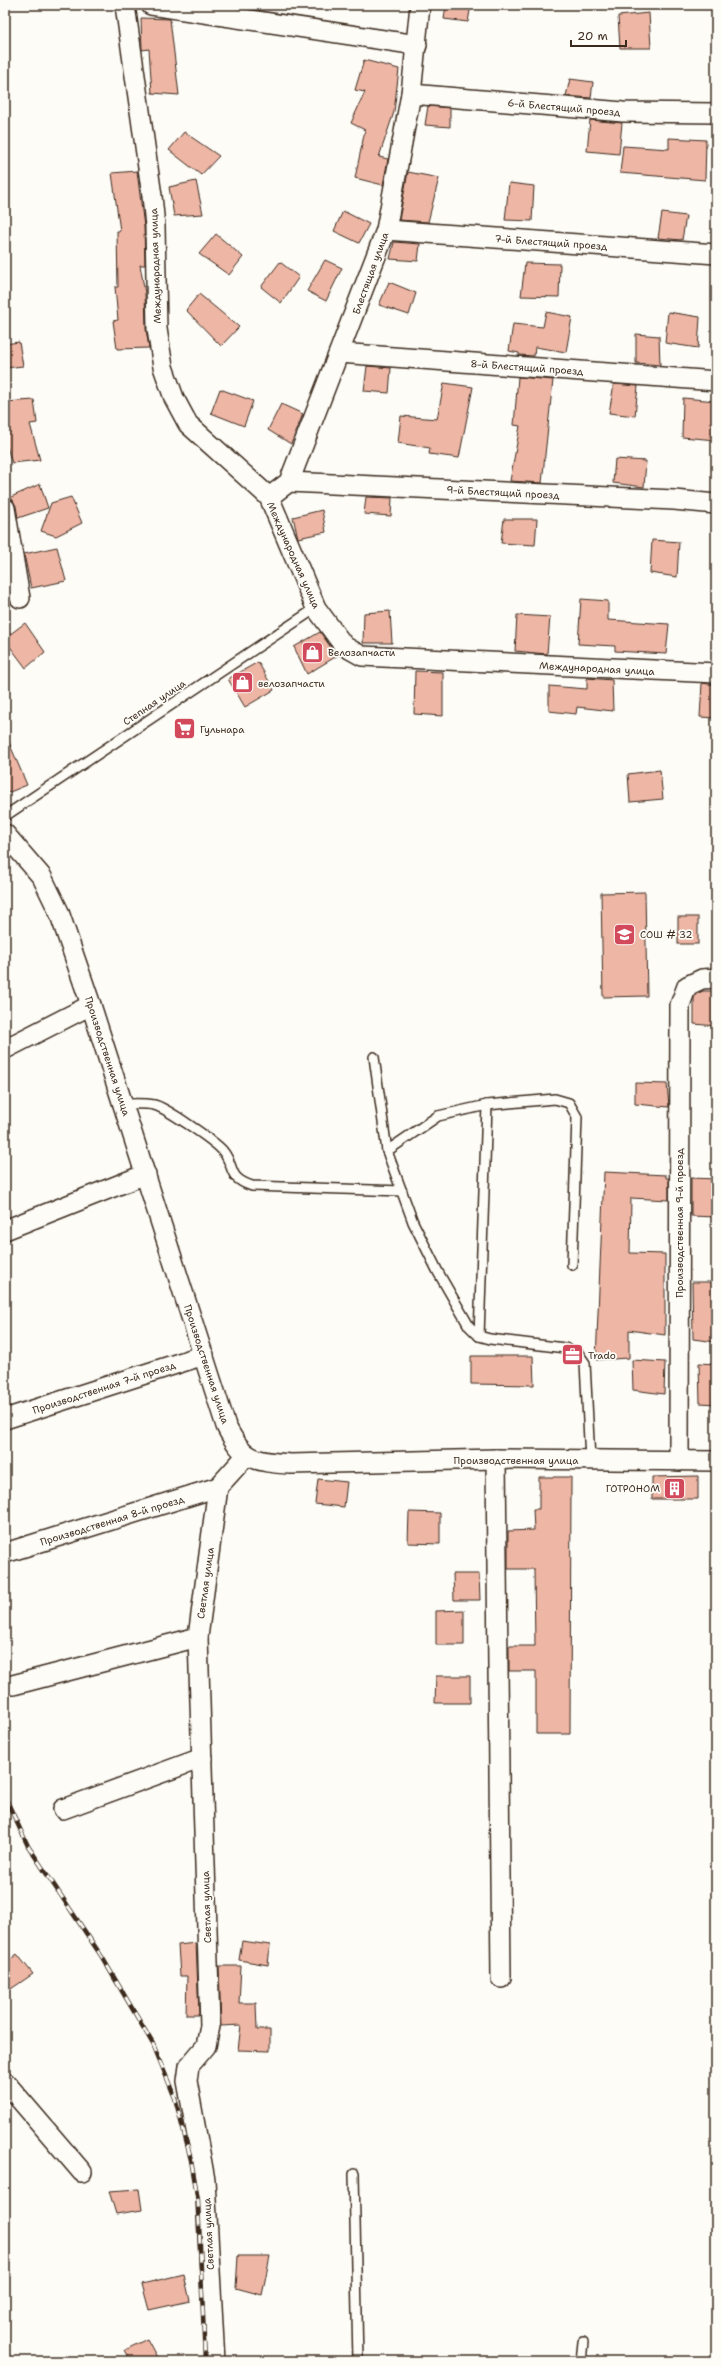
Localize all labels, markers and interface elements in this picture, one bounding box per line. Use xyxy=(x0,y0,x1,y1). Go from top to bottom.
scale bar xyxy=(571,22,626,48)
text: 20 m xyxy=(577,28,608,44)
street label: 6-й Блестящий проезд xyxy=(507,96,622,119)
street label: Международная улица xyxy=(147,207,164,324)
street label: Блестящая улица xyxy=(350,229,392,316)
street label: 7-й Блестящий проезд xyxy=(494,232,608,253)
street label: 8-й Блестящий проезд xyxy=(470,357,584,378)
street label: 9-й Блестящий проезд xyxy=(446,483,560,502)
street label: Международная улица xyxy=(264,500,323,611)
shop icon: Велозапчасти xyxy=(300,639,326,665)
place label: Велозапчасти xyxy=(328,646,396,659)
street label: Международная улица xyxy=(539,659,656,678)
shop icon: велозапчасти xyxy=(230,670,256,696)
street label: Степная улица xyxy=(120,676,189,728)
place label: велозапчасти xyxy=(258,677,325,690)
supermarket icon: Гульнара xyxy=(171,716,197,742)
place label: Гульнара xyxy=(200,723,245,736)
school or university icon: СОШ # 32 xyxy=(612,921,638,947)
place label: СОШ # 32 xyxy=(640,928,692,941)
street label: Производственная улица xyxy=(82,995,133,1118)
street label: Производственная 9-й проезд xyxy=(673,1147,686,1298)
street label: Производственная улица xyxy=(181,1303,232,1426)
office icon: Trado xyxy=(559,1342,585,1368)
place label: Trado xyxy=(588,1349,616,1362)
street label: Производственная 7-й проезд xyxy=(31,1358,178,1417)
street label: Производственная улица xyxy=(454,1454,579,1467)
building icon: ГОТРОНОМ xyxy=(662,1475,688,1501)
place label: ГОТРОНОМ xyxy=(606,1482,660,1495)
street label: Производственная 8-й проезд xyxy=(39,1492,186,1549)
street label: Светлая улица xyxy=(194,1546,217,1620)
street label: Светлая улица xyxy=(199,1870,214,1943)
street label: Светлая улица xyxy=(200,2197,217,2270)

